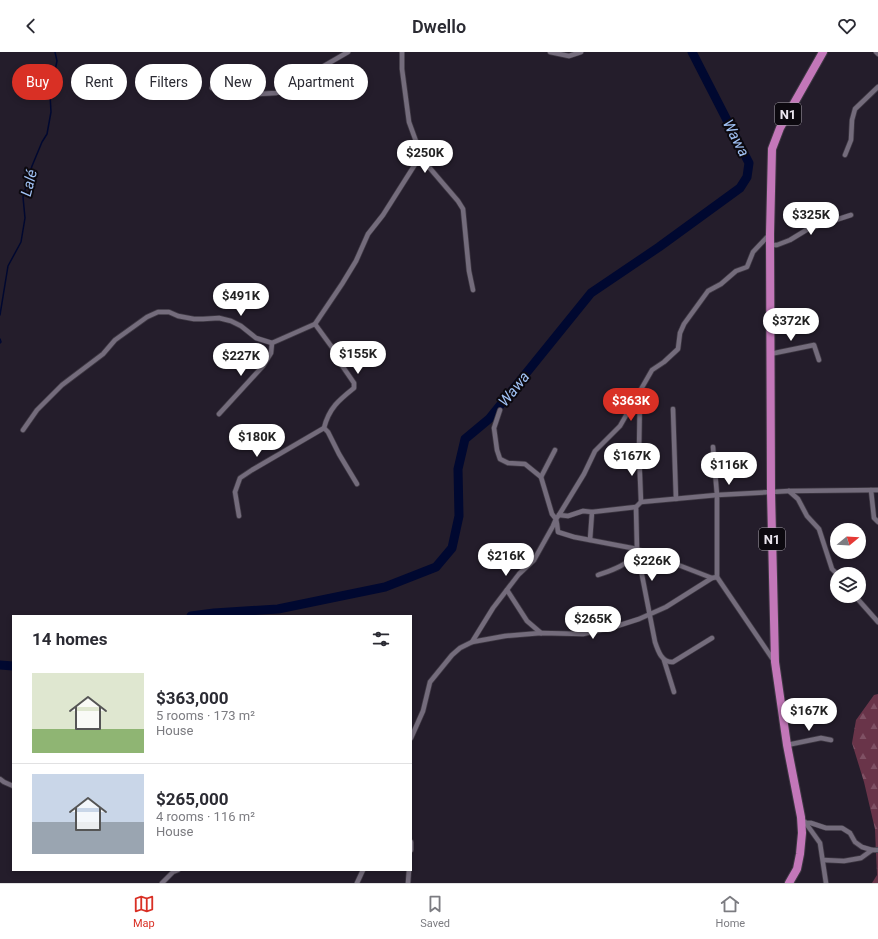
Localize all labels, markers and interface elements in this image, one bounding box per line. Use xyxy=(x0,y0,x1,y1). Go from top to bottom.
icon: back xyxy=(20,15,42,37)
icon: heart xyxy=(836,15,858,37)
text: Dwello xyxy=(412,16,466,37)
chip: Buy xyxy=(12,64,63,100)
chip: Rent xyxy=(71,64,127,100)
chip: Filters xyxy=(135,64,202,100)
chip: New xyxy=(210,64,266,100)
chip: Apartment xyxy=(274,64,368,100)
road number: N1 xyxy=(775,103,801,125)
water label: Wawa xyxy=(719,116,753,160)
pin: $250K xyxy=(397,140,453,174)
text: $250K xyxy=(406,145,444,160)
water label: Lalé xyxy=(17,167,41,198)
pin: $325K xyxy=(783,202,839,236)
text: $325K xyxy=(792,207,830,222)
pin: $491K xyxy=(213,283,269,317)
text: $491K xyxy=(222,288,260,303)
pin: $372K xyxy=(763,308,819,342)
text: $372K xyxy=(772,313,810,328)
pin: $155K xyxy=(330,341,386,375)
pin: $227K xyxy=(213,343,269,377)
text: $155K xyxy=(339,346,377,361)
text: $227K xyxy=(222,348,260,363)
water label: Wawa xyxy=(495,368,533,410)
pin: $363K xyxy=(603,388,659,422)
text: $363K xyxy=(612,393,650,408)
pin: $180K xyxy=(229,424,285,458)
text: $180K xyxy=(238,429,276,444)
pin: $167K xyxy=(604,443,660,477)
text: $167K xyxy=(613,448,651,463)
pin: $116K xyxy=(701,452,757,486)
text: $116K xyxy=(710,457,748,472)
north arrow xyxy=(830,523,866,559)
map controls xyxy=(830,523,866,603)
road number: N1 xyxy=(759,528,785,550)
pin: $216K xyxy=(478,543,534,577)
text: $216K xyxy=(487,548,525,563)
pin: $226K xyxy=(624,548,680,582)
text: $226K xyxy=(633,553,671,568)
button: layers xyxy=(830,567,866,603)
pin: $265K xyxy=(565,606,621,640)
text: $265K xyxy=(574,611,612,626)
icon: filters xyxy=(370,628,392,650)
text: 14 homes xyxy=(32,629,108,649)
text: $363,000 xyxy=(156,688,228,708)
icon: home xyxy=(64,689,112,737)
pin: $167K xyxy=(781,698,837,732)
text: $167K xyxy=(790,703,828,718)
text: 5 rooms · 173 m² xyxy=(156,708,255,723)
text: House xyxy=(156,723,193,738)
text: $265,000 xyxy=(156,789,228,809)
icon: home xyxy=(64,790,112,838)
text: 4 rooms · 116 m² xyxy=(156,809,255,824)
text: House xyxy=(156,824,193,839)
tab: Map xyxy=(133,893,155,930)
tab: Saved xyxy=(420,893,450,930)
tab: Home xyxy=(716,893,745,930)

